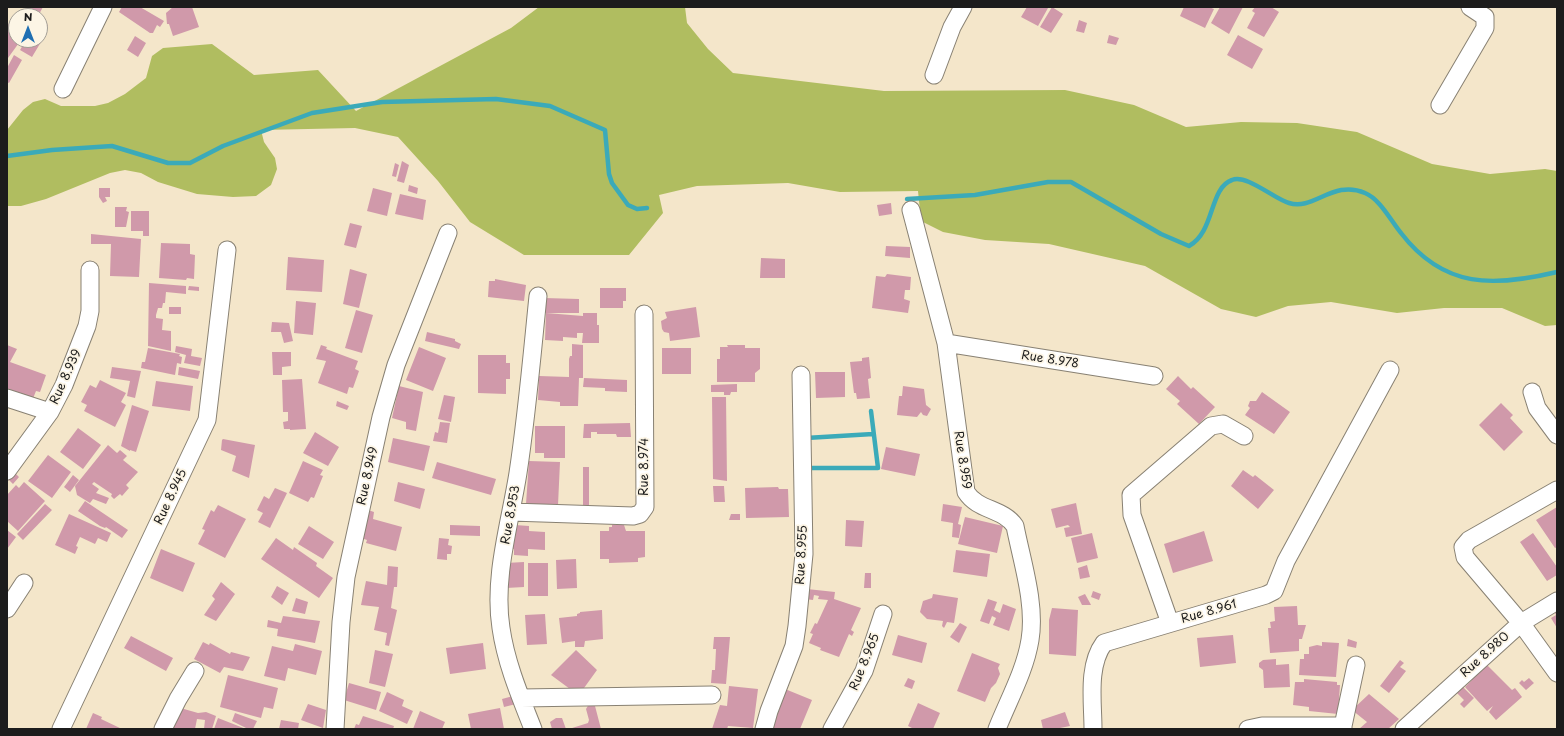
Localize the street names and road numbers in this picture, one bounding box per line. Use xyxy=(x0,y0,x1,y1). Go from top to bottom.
street label: Rue 8.939 xyxy=(47,347,85,407)
street label: Rue 8.978 xyxy=(1020,348,1080,372)
street label: Rue 8.959 xyxy=(950,430,974,490)
street label: Rue 8.974 xyxy=(638,438,652,496)
street label: Rue 8.949 xyxy=(355,445,381,507)
street label: Rue 8.945 xyxy=(152,467,190,527)
street label: Rue 8.953 xyxy=(499,484,523,546)
street label: Rue 8.955 xyxy=(793,525,811,585)
street label: Rue 8.961 xyxy=(1179,597,1239,627)
street label: Rue 8.980 xyxy=(1458,629,1512,681)
street label: Rue 8.965 xyxy=(847,631,883,693)

